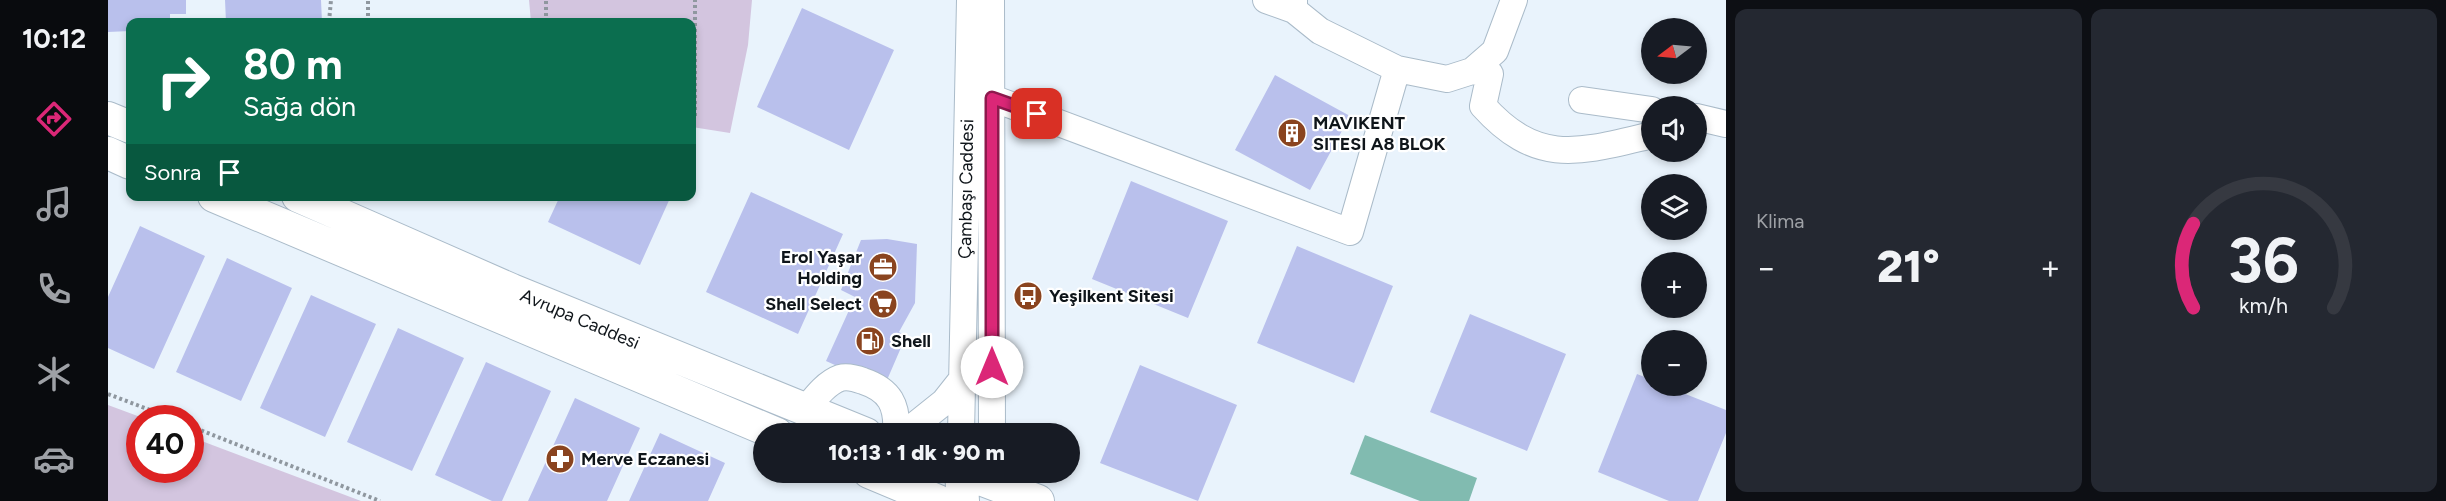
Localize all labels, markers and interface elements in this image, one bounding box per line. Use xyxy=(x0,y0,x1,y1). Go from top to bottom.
north arrow xyxy=(1641,18,1707,84)
map controls xyxy=(1641,18,1707,396)
text: 10:12 xyxy=(22,22,86,55)
text: 80 m xyxy=(243,39,343,90)
icon: right xyxy=(144,42,222,120)
pin xyxy=(1011,88,1062,139)
text: Sağa dön xyxy=(243,90,356,123)
button: sound xyxy=(1641,96,1707,162)
icon: arrive xyxy=(1020,97,1053,130)
icon: directions xyxy=(33,98,75,140)
place label: MAVIKENT SITESI A8 BLOK xyxy=(1313,112,1445,155)
building icon: MAVIKENT SITESI A8 BLOK xyxy=(1276,117,1308,149)
street label: Çambaşı Caddesi xyxy=(954,119,978,259)
icon: arrive xyxy=(213,156,246,189)
text: Sonra xyxy=(144,159,201,186)
button: layers xyxy=(1641,174,1707,240)
icon: music xyxy=(33,183,75,225)
text: Klima xyxy=(1756,209,1804,233)
text: 36 xyxy=(2228,223,2299,298)
text: 21° xyxy=(1877,239,1940,293)
place label: Erol Yaşar Holding xyxy=(781,246,862,289)
text: − xyxy=(1756,248,1777,287)
text: + xyxy=(2040,248,2061,287)
office icon: Erol Yaşar Holding xyxy=(867,251,899,283)
button: + xyxy=(1641,252,1707,318)
icon: phone xyxy=(33,268,75,310)
bus stop icon: Yeşilkent Sitesi xyxy=(1012,280,1044,312)
street label: Avrupa Caddesi xyxy=(517,284,643,354)
place label: Yeşilkent Sitesi xyxy=(1049,285,1174,307)
supermarket icon: Shell Select xyxy=(867,288,899,320)
place label: Shell Select xyxy=(765,293,862,315)
text: km/h xyxy=(2239,293,2288,318)
fuel station icon: Shell xyxy=(854,325,886,357)
place label: Shell xyxy=(891,330,931,352)
button: − xyxy=(1641,330,1707,396)
position arrow xyxy=(960,335,1024,399)
icon: climate xyxy=(33,353,75,395)
speed limit sign: 40 xyxy=(126,405,204,483)
icon: car xyxy=(33,438,75,480)
text: 10:13 · 1 dk · 90 m xyxy=(828,439,1005,466)
pharmacy icon: Merve Eczanesi xyxy=(544,443,576,475)
place label: Merve Eczanesi xyxy=(581,448,709,470)

